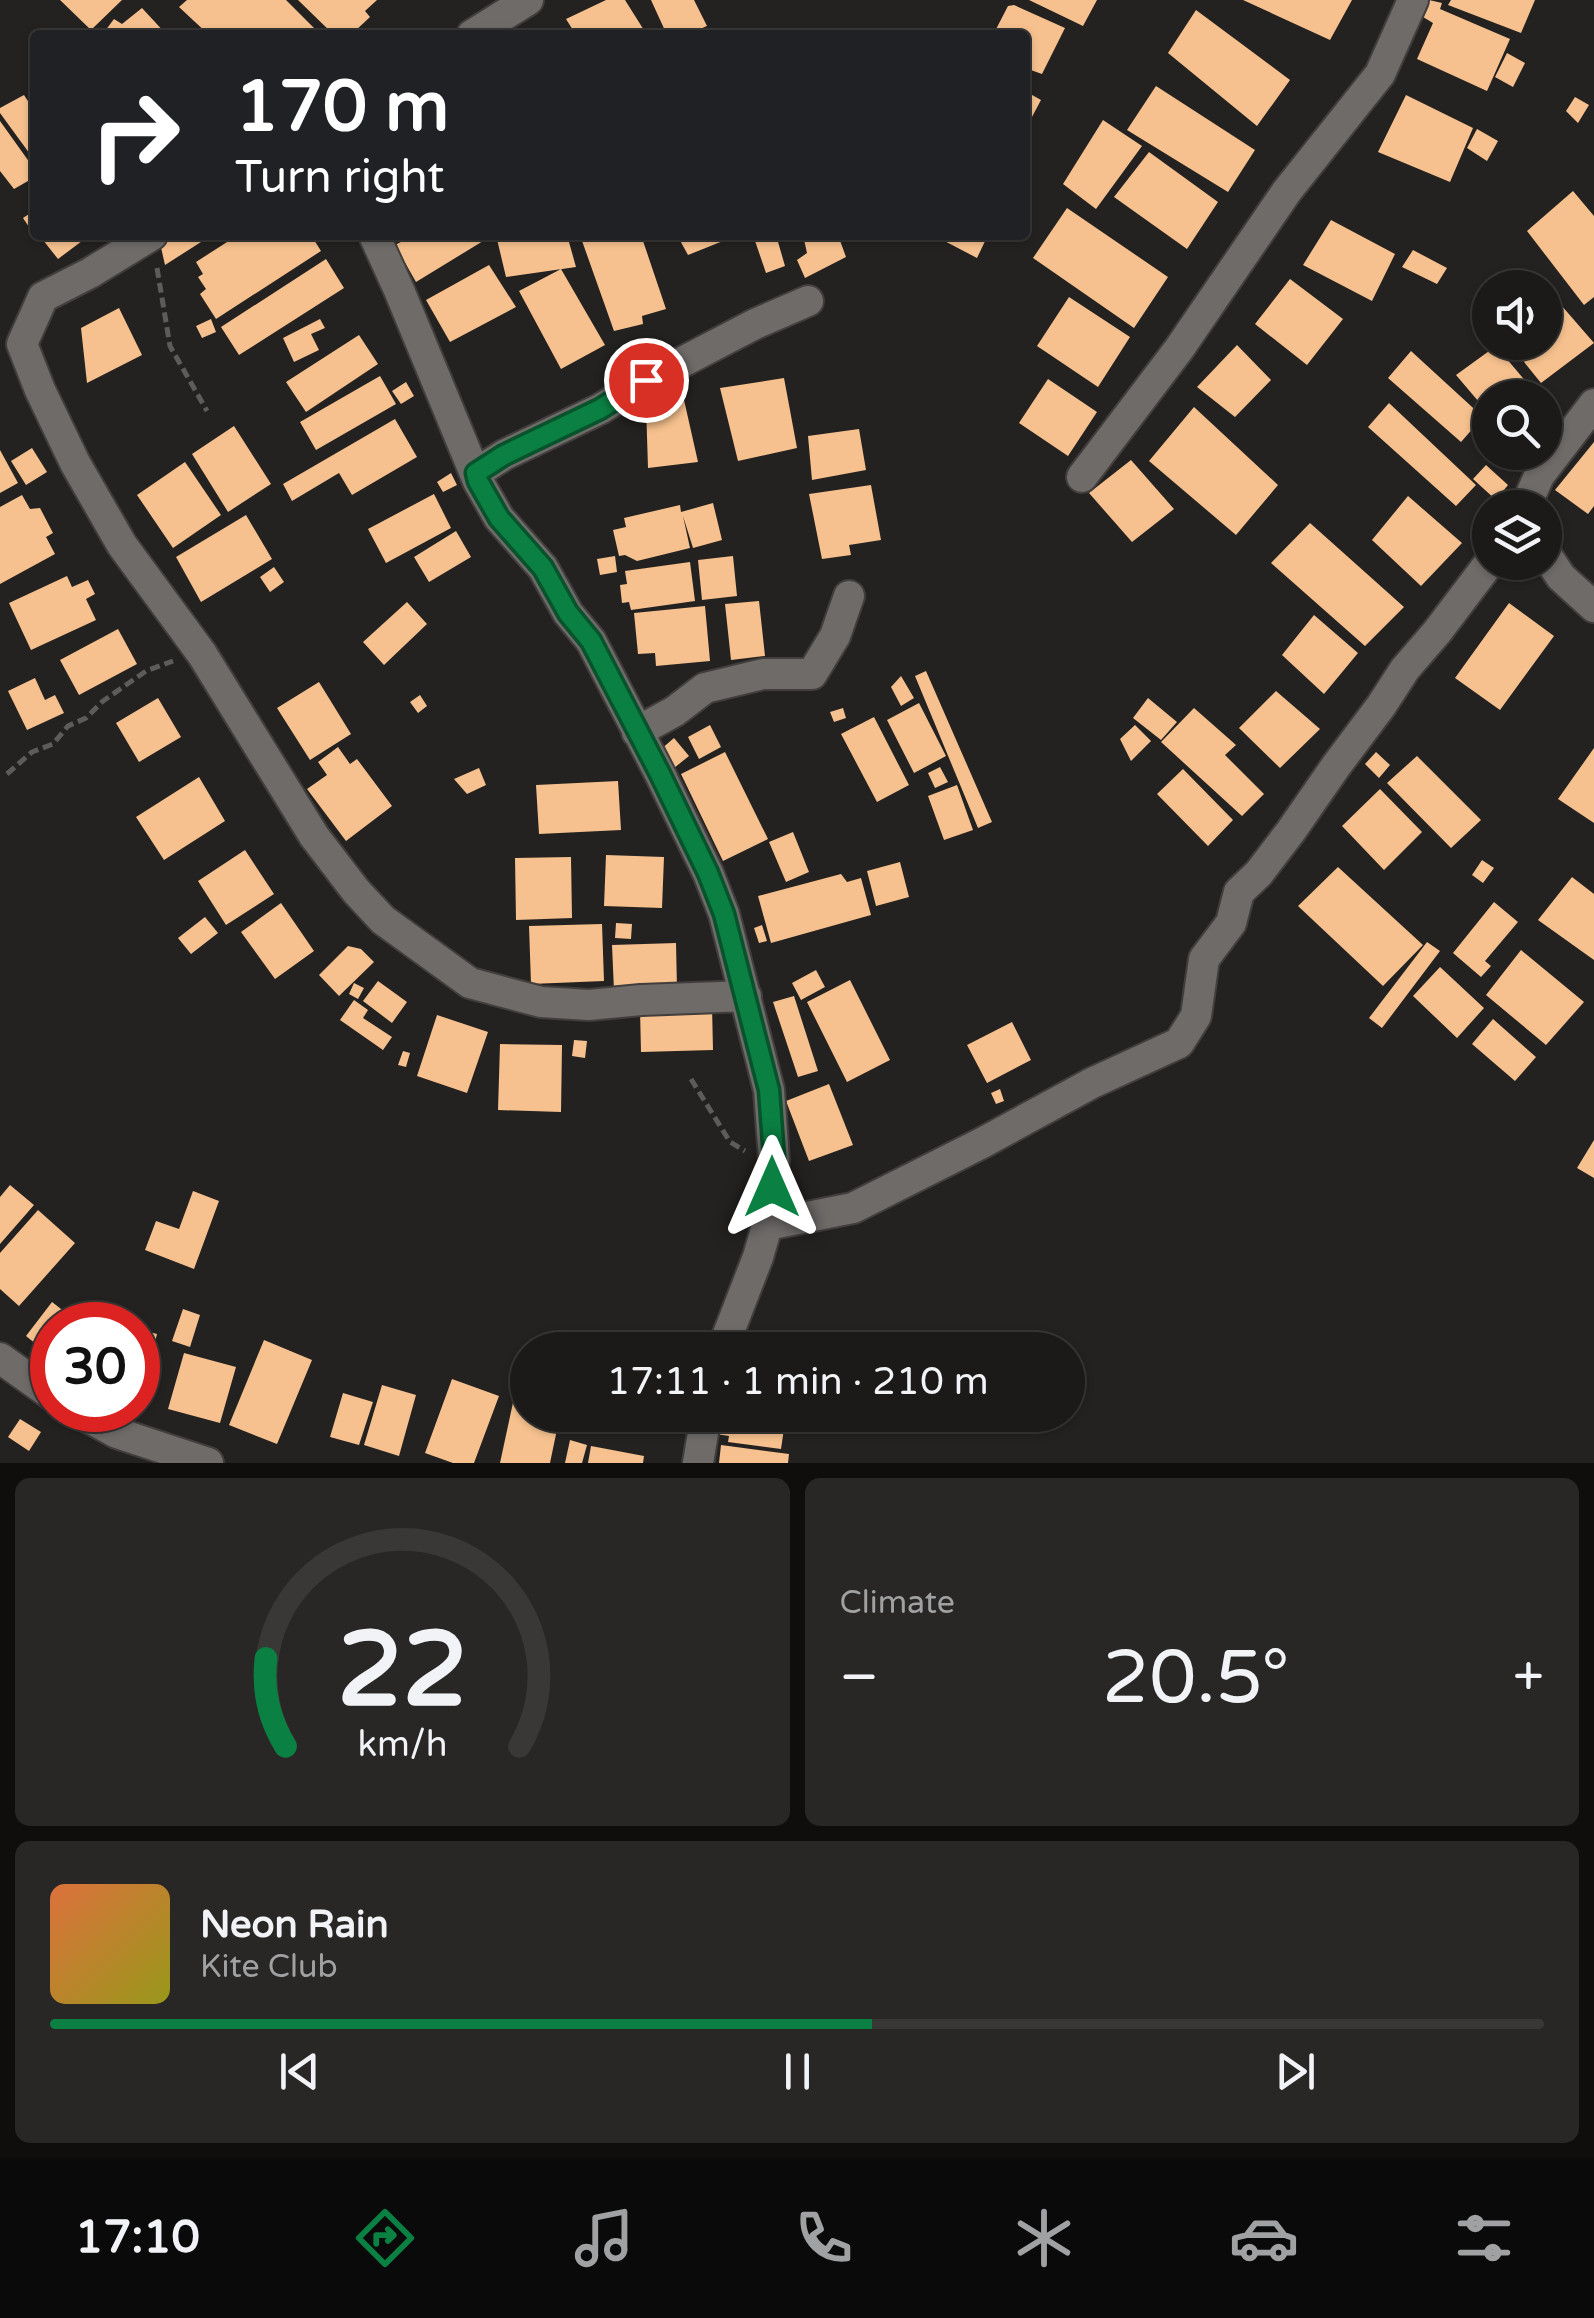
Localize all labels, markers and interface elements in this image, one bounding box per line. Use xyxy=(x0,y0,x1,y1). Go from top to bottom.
text: 170 m xyxy=(235,66,449,150)
icon: right xyxy=(70,70,200,200)
text: Turn right xyxy=(235,151,444,205)
map controls xyxy=(1472,270,1562,580)
button: sound xyxy=(1472,270,1562,360)
pin xyxy=(604,338,689,423)
icon: arrive xyxy=(619,353,674,408)
button: search xyxy=(1472,380,1562,470)
button: layers xyxy=(1472,490,1562,580)
position arrow xyxy=(720,1135,824,1239)
speed limit sign: 30 xyxy=(30,1302,160,1432)
text: 17:11 · 1 min · 210 m xyxy=(606,1359,989,1405)
text: Climate xyxy=(840,1584,955,1622)
text: 22 xyxy=(337,1609,468,1734)
text: 20.5° xyxy=(1102,1633,1290,1723)
text: − xyxy=(840,1645,879,1711)
text: + xyxy=(1513,1645,1544,1711)
text: km/h xyxy=(357,1723,447,1766)
text: Neon Rain xyxy=(200,1902,389,1948)
text: Kite Club xyxy=(200,1948,338,1986)
icon: previous xyxy=(272,2044,327,2099)
icon: pause xyxy=(770,2044,825,2099)
icon: next xyxy=(1268,2044,1323,2099)
icon: directions xyxy=(350,2203,420,2273)
icon: music xyxy=(569,2203,639,2273)
icon: phone xyxy=(789,2203,859,2273)
icon: climate xyxy=(1009,2203,1079,2273)
icon: car xyxy=(1229,2203,1299,2273)
icon: filters xyxy=(1449,2203,1519,2273)
text: 17:10 xyxy=(75,2211,200,2265)

